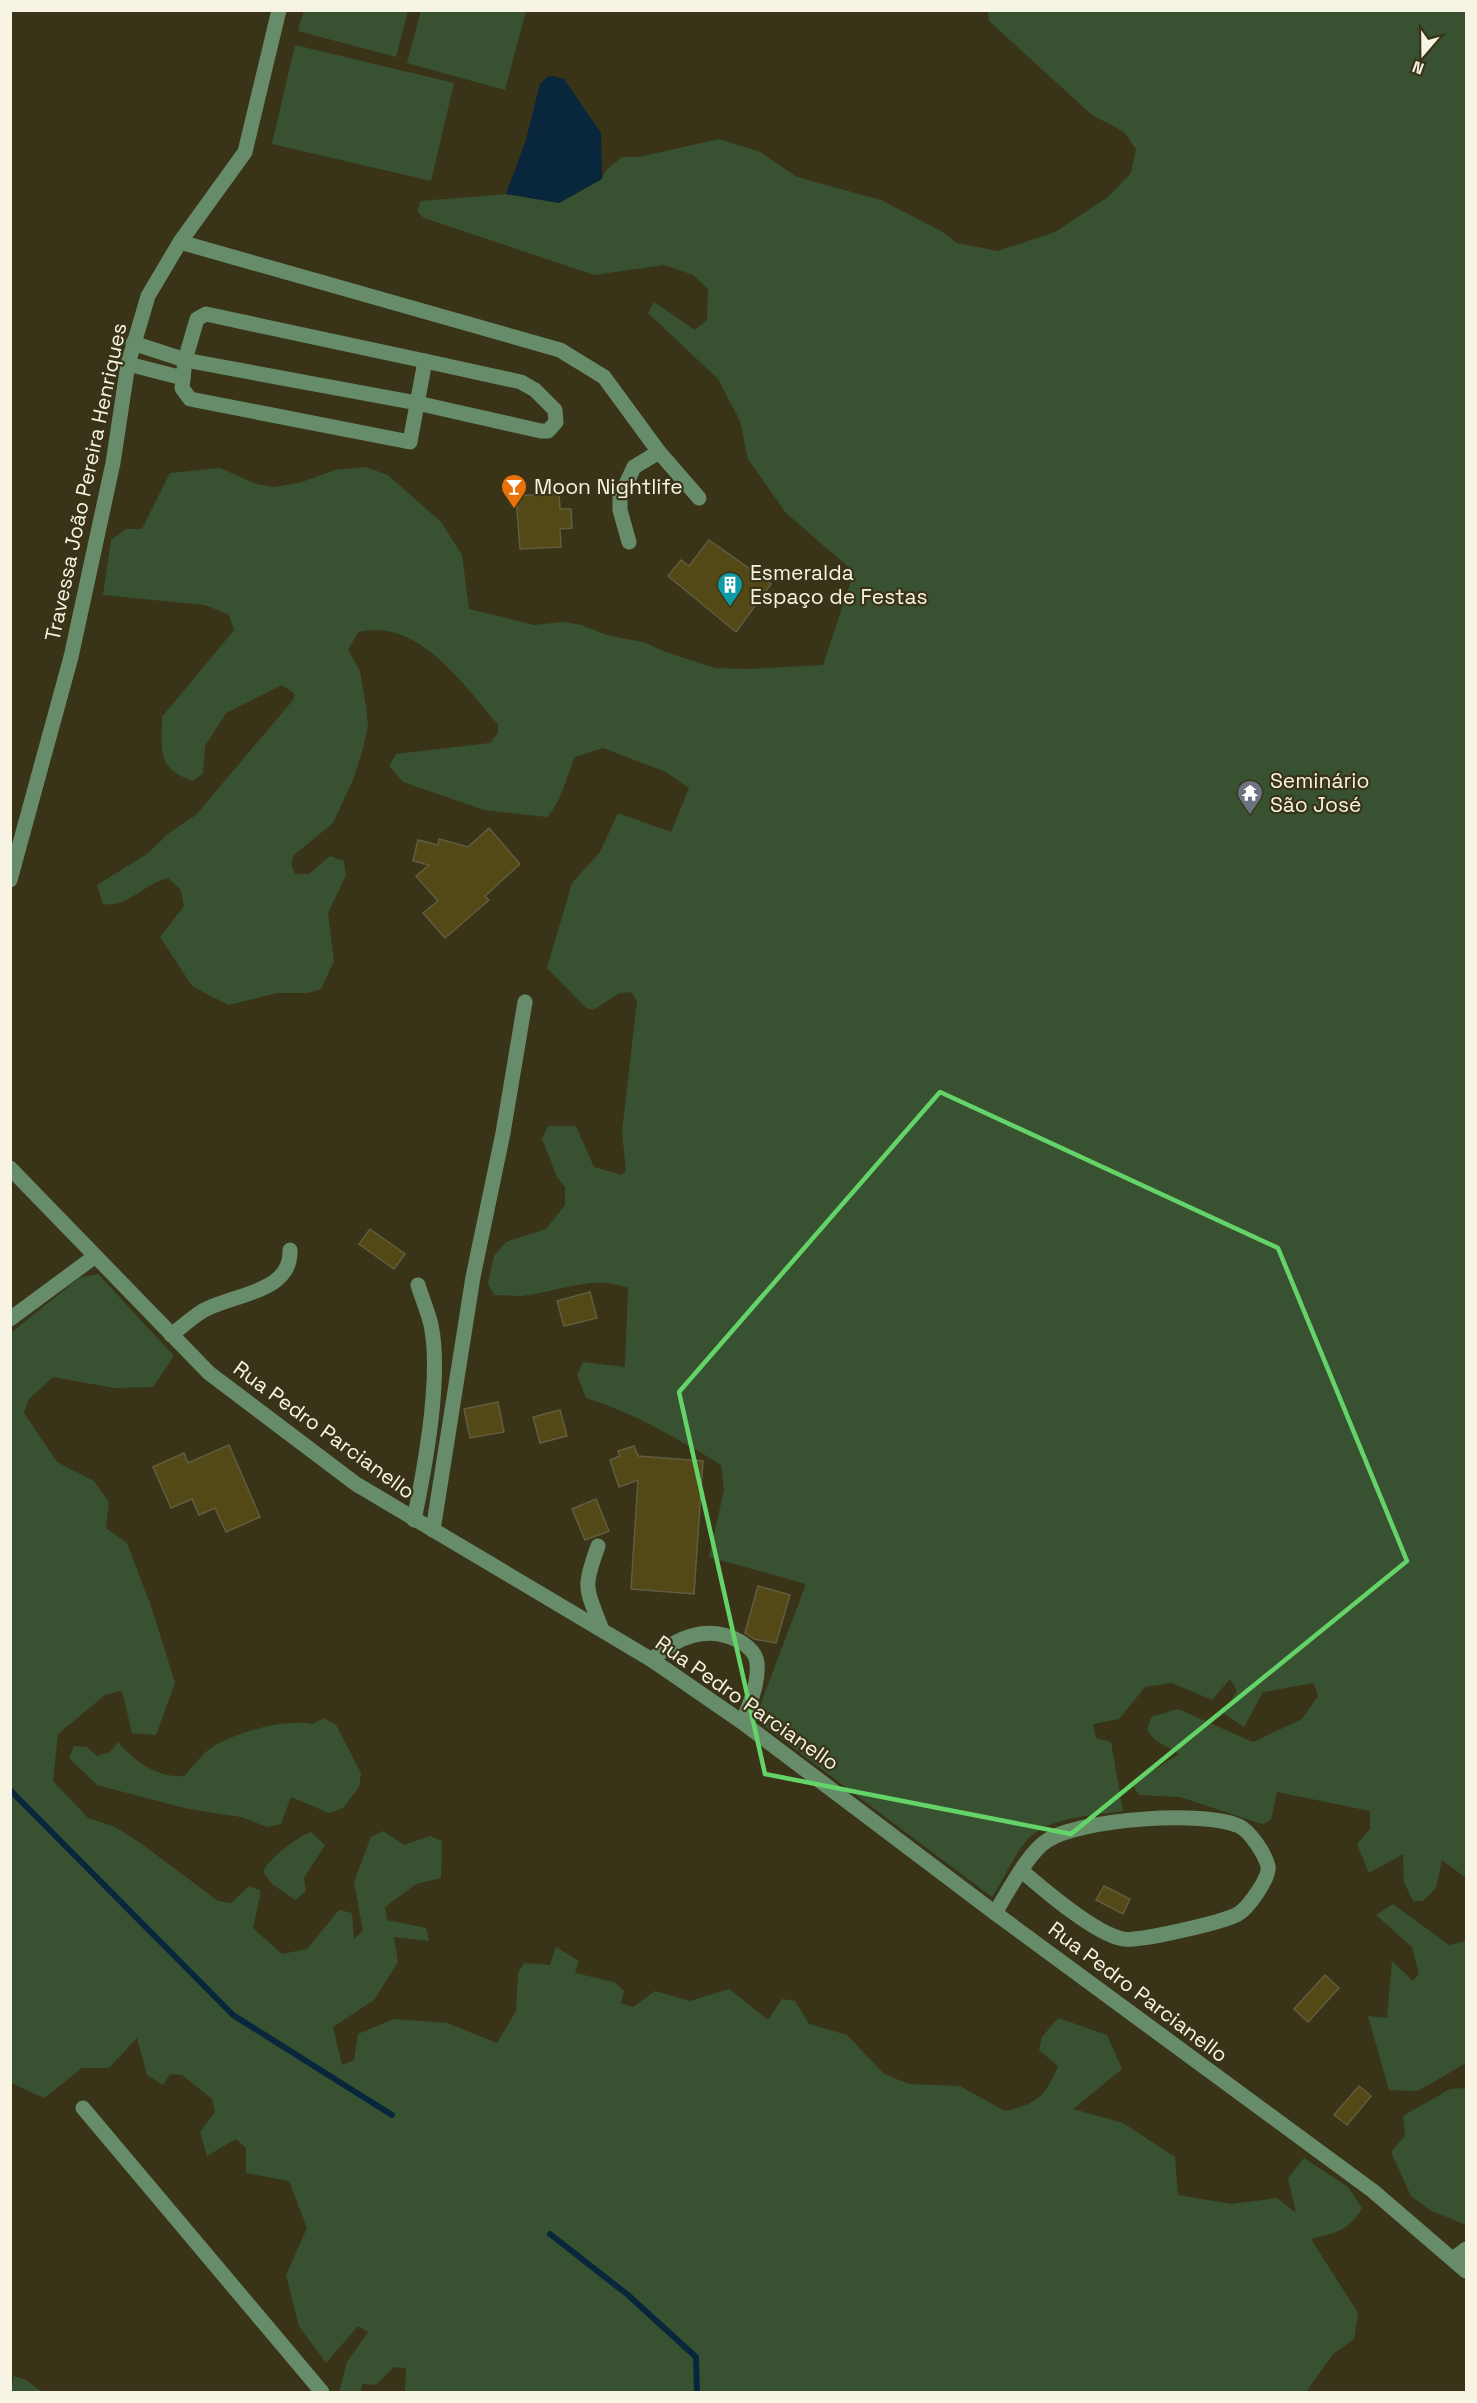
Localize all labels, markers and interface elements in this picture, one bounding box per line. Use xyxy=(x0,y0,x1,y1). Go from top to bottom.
north arrow xyxy=(1393,24,1453,84)
text: N xyxy=(1409,56,1427,79)
street label: Travessa João Pereira Henriques xyxy=(39,320,132,643)
bar icon: Moon Nightlife xyxy=(499,472,529,510)
place label: Moon Nightlife xyxy=(534,473,683,500)
place label: Esmeralda Espaço de Festas xyxy=(750,559,928,610)
building icon: Esmeralda Espaço de Festas xyxy=(715,570,745,608)
place label: Seminário São José xyxy=(1270,767,1370,818)
temple icon: Seminário São José xyxy=(1235,778,1265,816)
street label: Rua Pedro Parcianello xyxy=(228,1355,420,1505)
street label: Rua Pedro Parcianello xyxy=(650,1629,844,1776)
street label: Rua Pedro Parcianello xyxy=(1043,1915,1234,2068)

